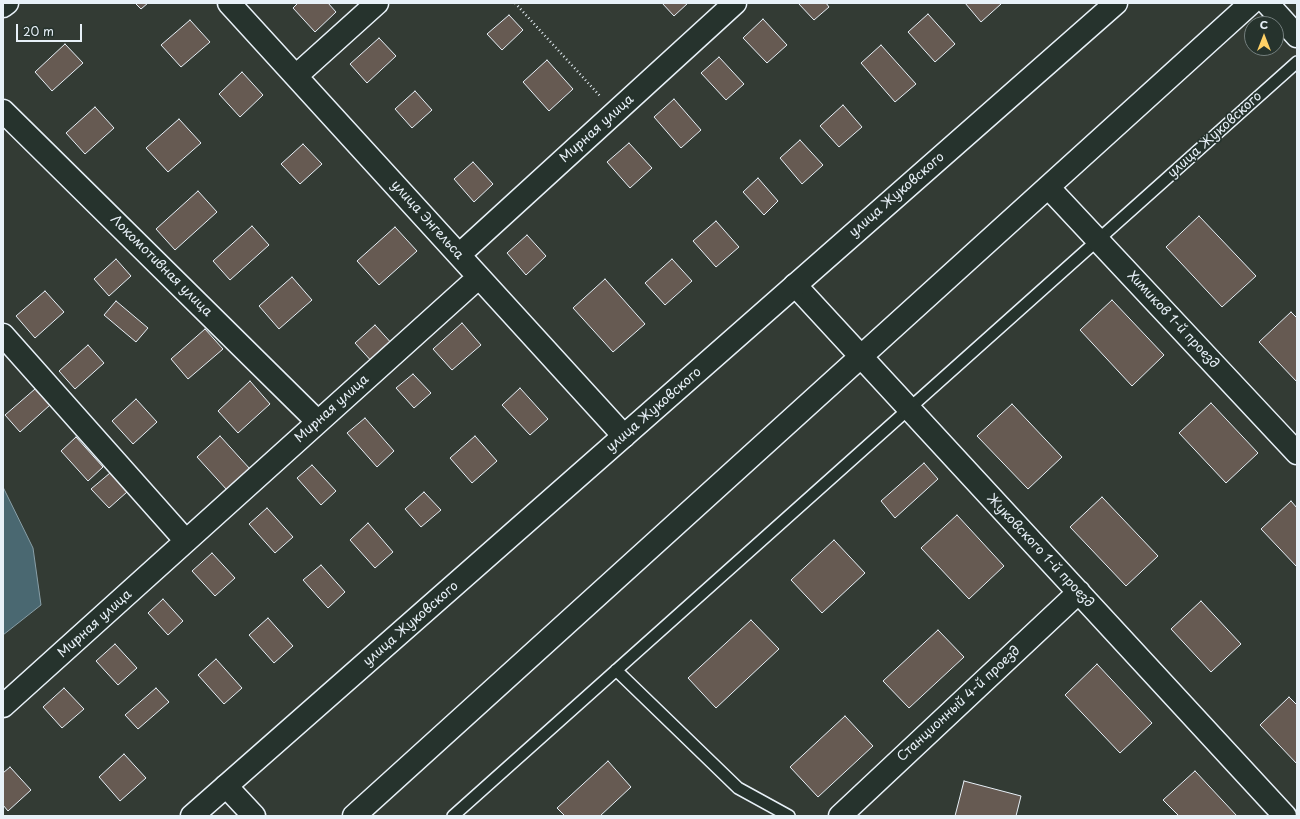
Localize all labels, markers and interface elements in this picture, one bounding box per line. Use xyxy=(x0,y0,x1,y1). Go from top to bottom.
scale bar xyxy=(18,16,84,42)
north arrow xyxy=(1244,16,1284,56)
text: С xyxy=(1260,16,1268,33)
text: 20 m xyxy=(23,22,54,40)
street label: улица Жуковского xyxy=(1165,89,1265,181)
street label: Мирная улица xyxy=(557,92,637,166)
street label: улица Жуковского xyxy=(846,149,948,241)
street label: улица Энгельса xyxy=(387,177,467,263)
street label: Локомотивная улица xyxy=(107,212,215,320)
street label: Химиков 1-й проезд xyxy=(1124,268,1222,372)
street label: улица Жуковского xyxy=(603,364,705,456)
street label: Мирная улица xyxy=(292,372,372,446)
street label: Жуковского 1-й проезд xyxy=(983,491,1097,611)
street label: улица Жуковского xyxy=(360,578,462,670)
street label: Мирная улица xyxy=(55,587,135,661)
street label: Станционный 4-й проезд xyxy=(894,643,1024,765)

